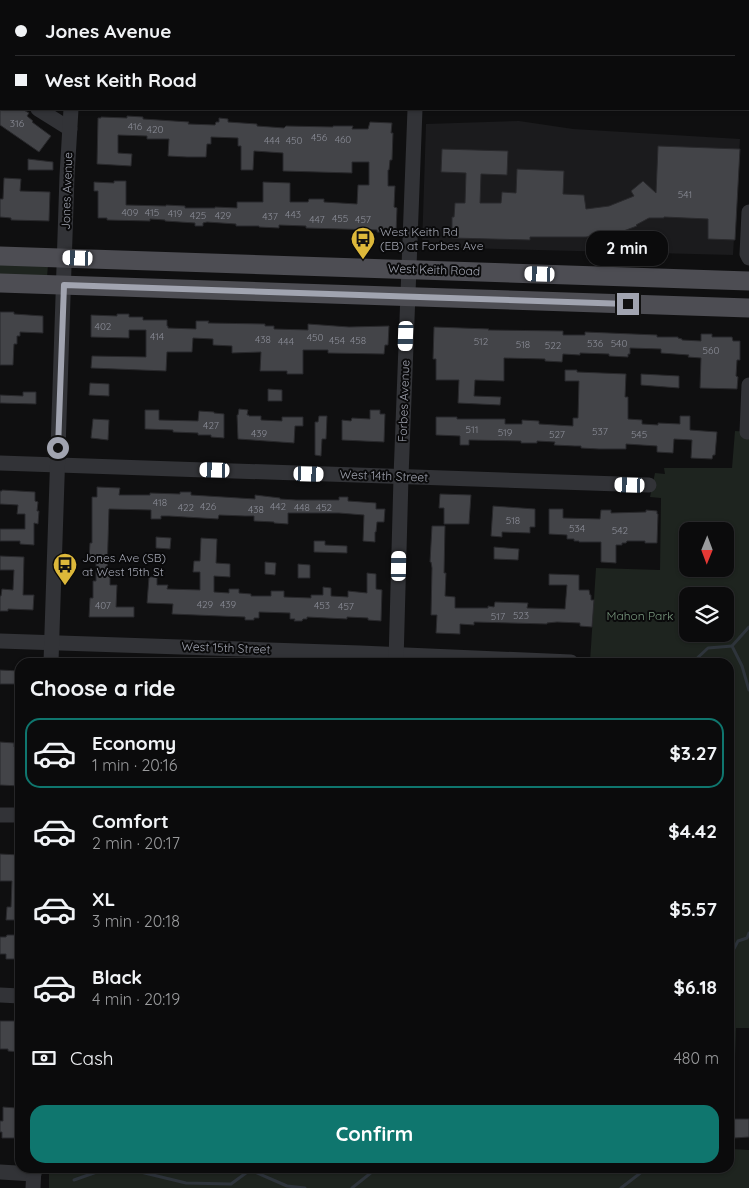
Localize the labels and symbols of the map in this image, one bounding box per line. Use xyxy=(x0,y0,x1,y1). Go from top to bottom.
house number: 316 xyxy=(10,117,25,130)
house number: 416 xyxy=(128,120,143,133)
house number: 420 xyxy=(147,123,163,136)
house number: 456 xyxy=(311,131,328,144)
house number: 460 xyxy=(335,133,351,146)
house number: 444 xyxy=(264,134,280,147)
house number: 450 xyxy=(286,134,302,147)
street label: Jones Avenue xyxy=(58,152,75,230)
house number: 541 xyxy=(678,188,692,201)
house number: 409 xyxy=(122,206,139,219)
house number: 415 xyxy=(145,206,159,219)
house number: 419 xyxy=(168,207,183,220)
house number: 443 xyxy=(285,208,301,221)
house number: 425 xyxy=(190,209,206,222)
house number: 429 xyxy=(215,209,232,222)
house number: 437 xyxy=(262,210,278,223)
house number: 455 xyxy=(332,212,348,225)
house number: 447 xyxy=(309,213,325,226)
house number: 457 xyxy=(355,213,371,226)
place label: West Keith Rd (EB) at Forbes Ave xyxy=(380,224,484,253)
bus stop icon: West Keith Rd (EB) at Forbes Ave xyxy=(350,226,376,260)
callout: 2 min xyxy=(587,232,669,266)
car xyxy=(62,250,93,266)
street label: West Keith Road xyxy=(388,260,480,279)
car xyxy=(524,266,555,282)
route end xyxy=(617,293,639,315)
house number: 402 xyxy=(95,320,112,333)
car xyxy=(397,321,414,351)
house number: 414 xyxy=(150,330,164,343)
house number: 450 xyxy=(307,331,323,344)
house number: 438 xyxy=(255,333,271,346)
house number: 454 xyxy=(329,334,345,347)
house number: 458 xyxy=(350,334,366,347)
house number: 444 xyxy=(278,335,294,348)
house number: 512 xyxy=(474,335,489,348)
house number: 536 xyxy=(587,337,604,350)
house number: 540 xyxy=(611,337,627,350)
house number: 518 xyxy=(516,338,530,351)
house number: 522 xyxy=(545,339,562,352)
house number: 560 xyxy=(703,344,719,357)
street label: Forbes Avenue xyxy=(395,359,412,442)
house number: 427 xyxy=(203,419,219,432)
house number: 511 xyxy=(466,423,478,436)
house number: 537 xyxy=(592,425,608,438)
house number: 519 xyxy=(498,426,513,439)
house number: 439 xyxy=(251,427,267,440)
house number: 527 xyxy=(549,428,565,441)
house number: 545 xyxy=(631,428,647,441)
route start xyxy=(47,437,69,459)
car xyxy=(199,462,230,478)
car xyxy=(293,466,324,482)
street label: West 14th Street xyxy=(339,466,429,485)
car xyxy=(614,477,645,493)
house number: 418 xyxy=(153,496,167,509)
house number: 426 xyxy=(200,500,217,513)
house number: 442 xyxy=(270,500,286,513)
house number: 422 xyxy=(178,501,195,514)
house number: 448 xyxy=(294,501,310,514)
house number: 452 xyxy=(316,501,333,514)
house number: 438 xyxy=(248,503,264,516)
house number: 518 xyxy=(506,514,520,527)
house number: 534 xyxy=(569,522,585,535)
north arrow xyxy=(679,522,734,578)
house number: 542 xyxy=(612,524,629,537)
place label: Jones Ave (SB) at West 15th St xyxy=(82,550,166,579)
car xyxy=(391,551,406,581)
bus stop icon: Jones Ave (SB) at West 15th St xyxy=(52,552,78,586)
house number: 429 xyxy=(197,598,214,611)
house number: 439 xyxy=(220,598,236,611)
house number: 407 xyxy=(95,599,111,612)
house number: 453 xyxy=(314,599,330,612)
house number: 457 xyxy=(338,600,354,613)
park label: Mahon Park xyxy=(607,608,673,623)
house number: 523 xyxy=(513,609,529,622)
house number: 517 xyxy=(491,610,505,623)
street label: West 15th Street xyxy=(181,638,271,657)

